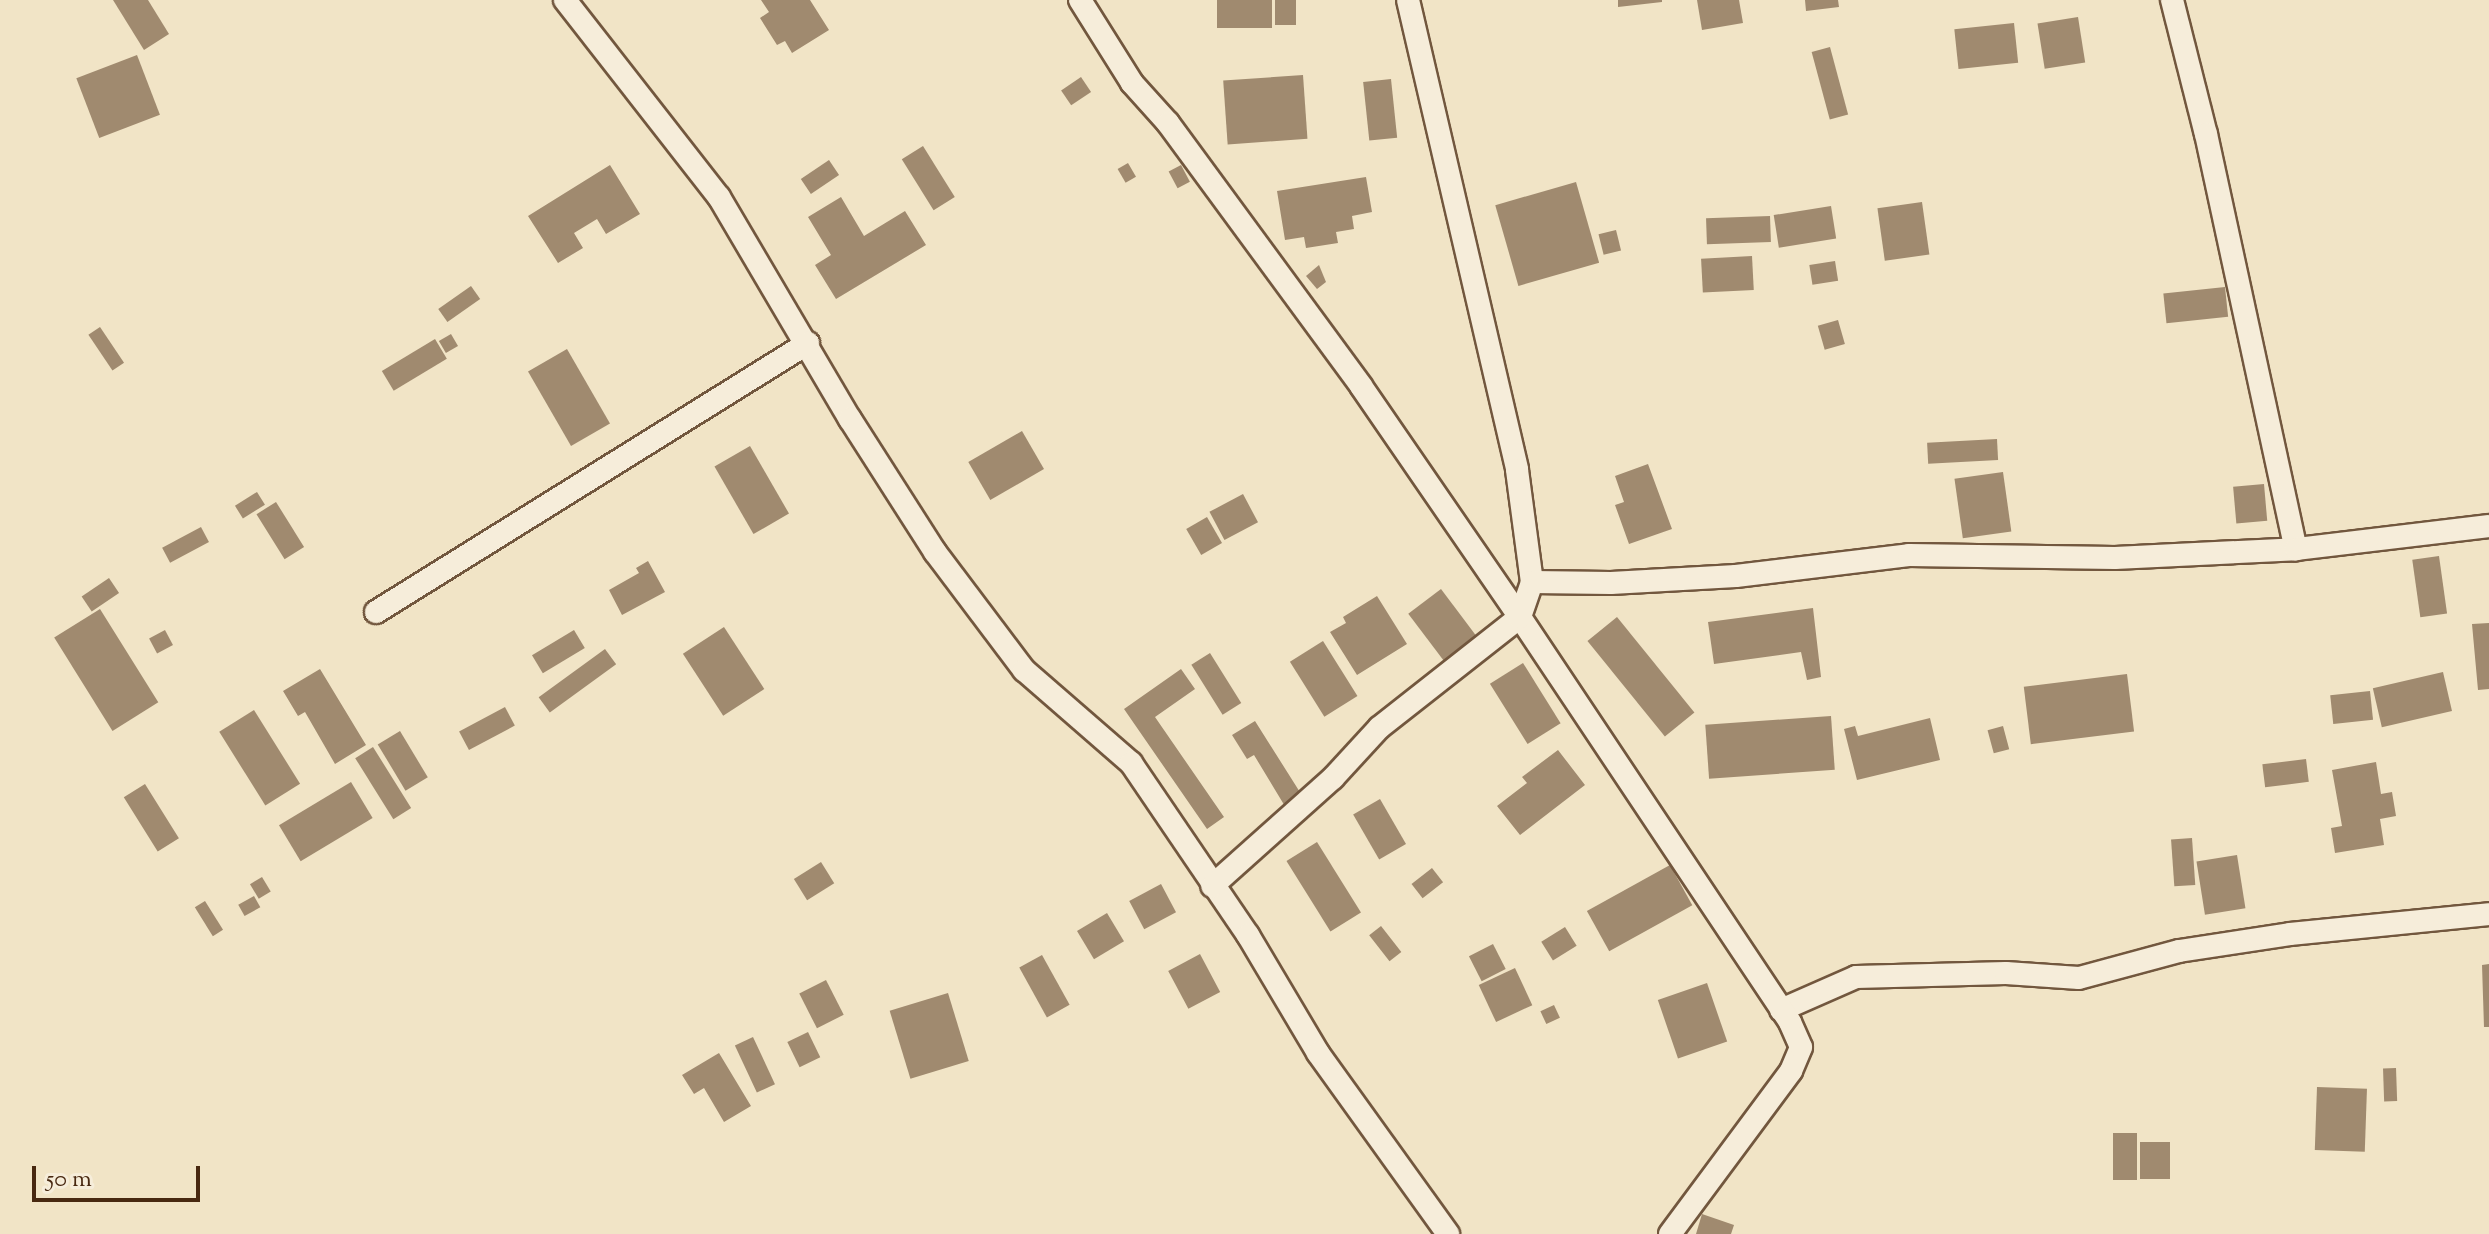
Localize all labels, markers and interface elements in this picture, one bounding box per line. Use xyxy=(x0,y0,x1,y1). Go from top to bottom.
scale bar xyxy=(36,1150,204,1200)
text: 50 m xyxy=(46,1163,92,1197)

